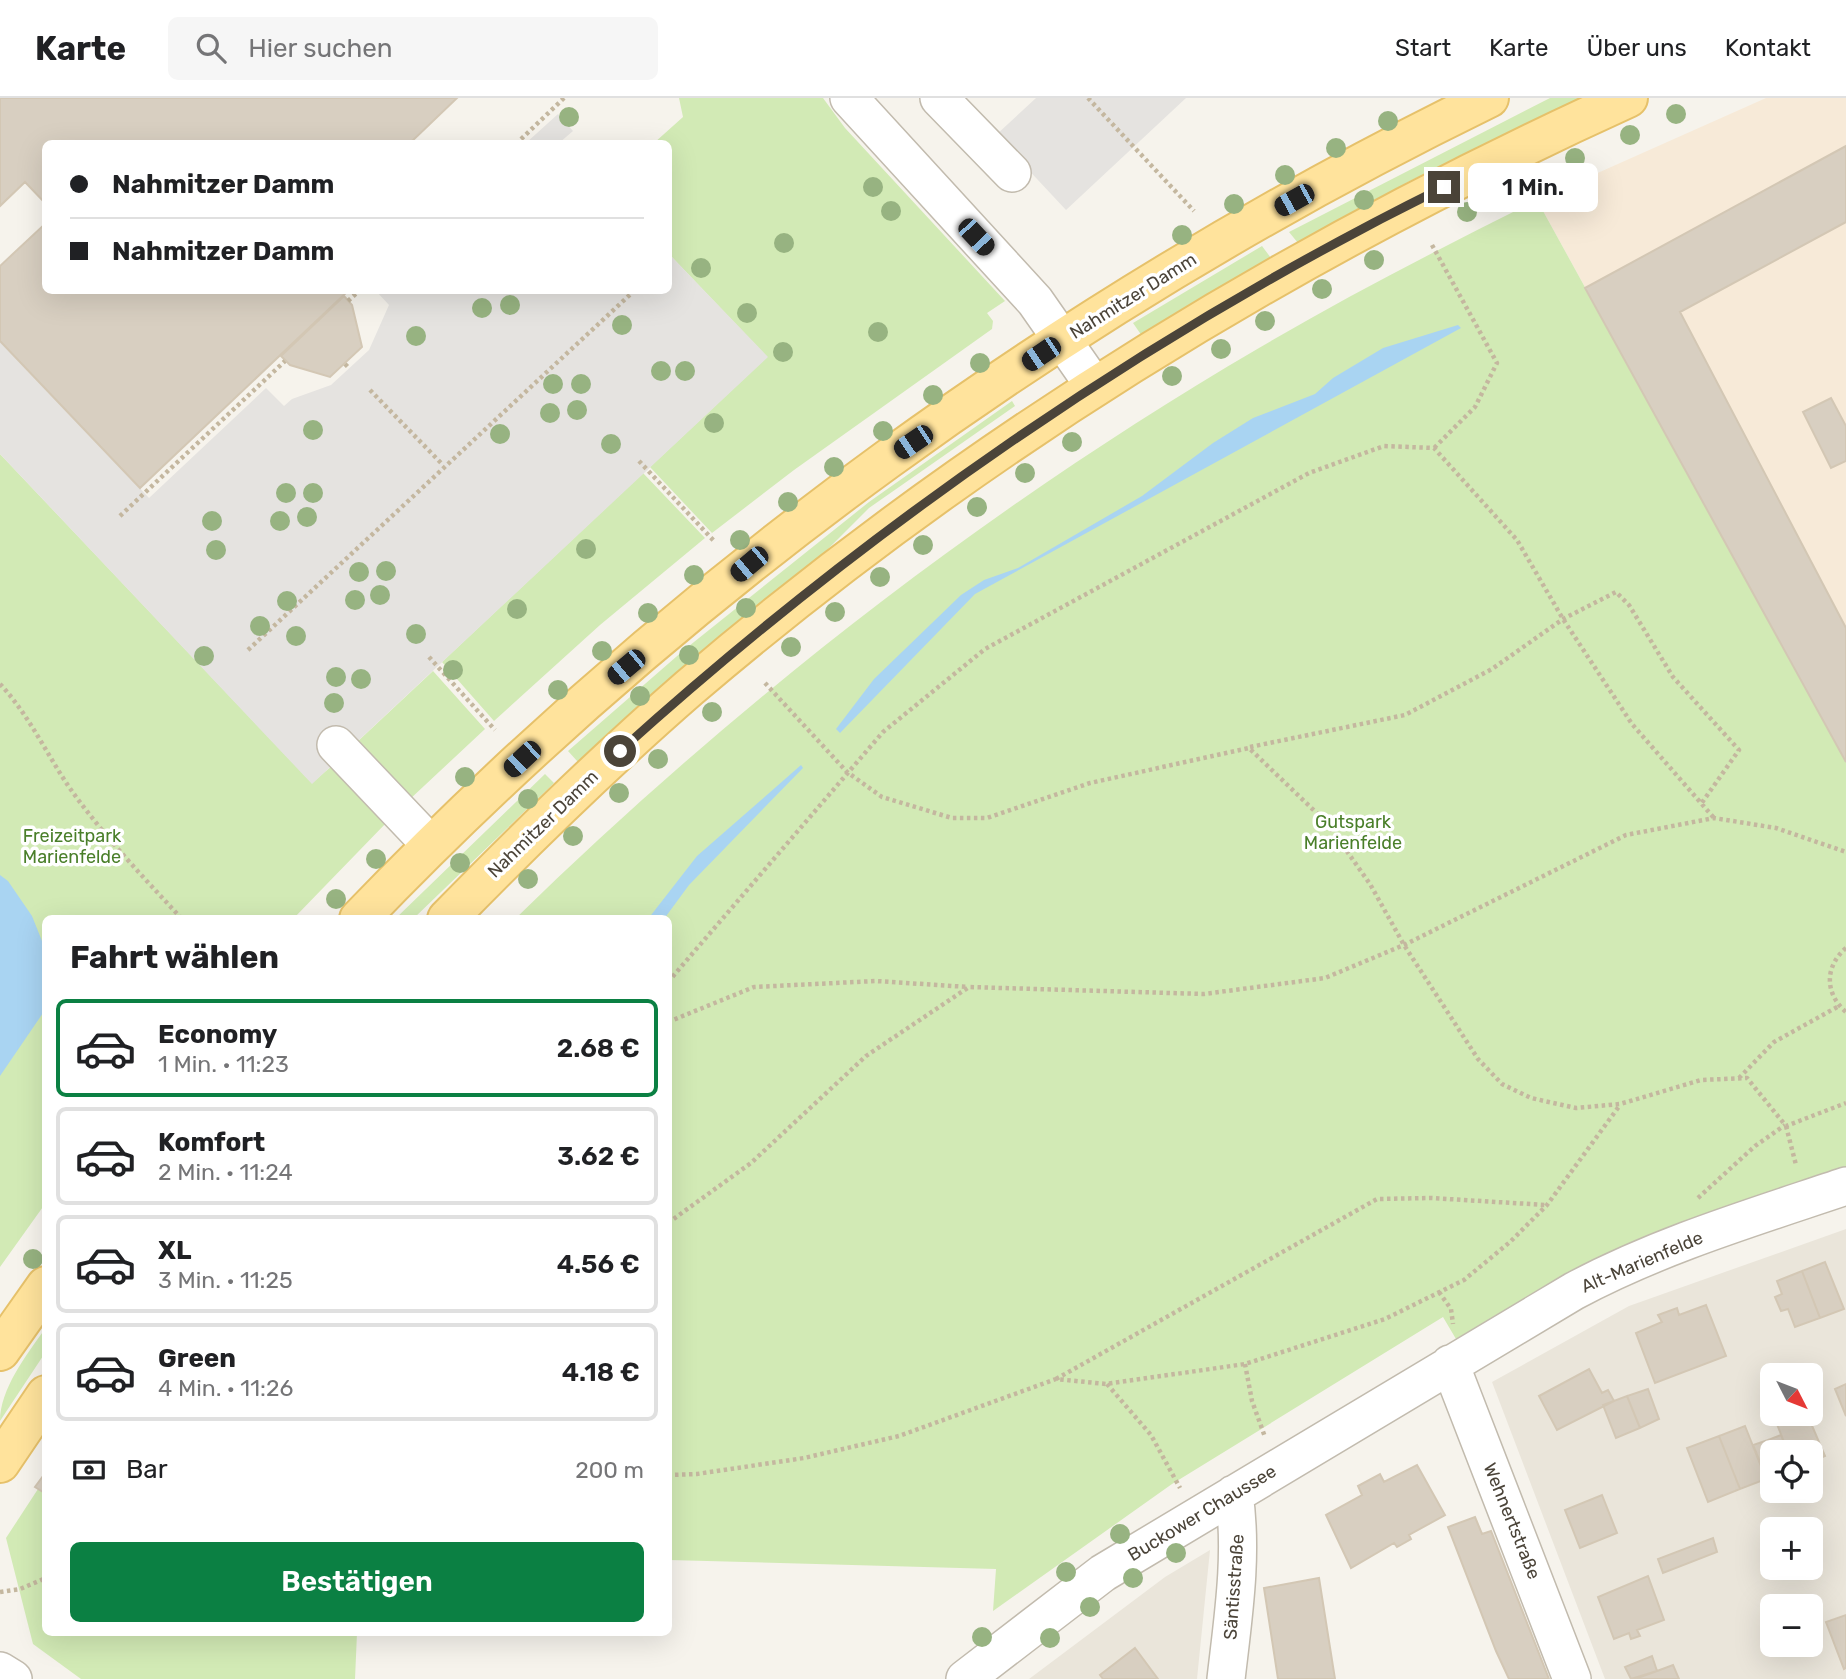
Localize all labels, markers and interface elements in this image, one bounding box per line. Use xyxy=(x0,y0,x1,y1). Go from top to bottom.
search box xyxy=(168,17,658,80)
text: Karte xyxy=(35,29,126,68)
icon: search xyxy=(192,29,230,67)
text: Hier suchen xyxy=(248,33,393,64)
text: Start xyxy=(1395,34,1451,62)
text: Karte xyxy=(1489,34,1549,62)
text: Über uns xyxy=(1587,34,1687,62)
text: Kontakt xyxy=(1725,34,1811,62)
callout: 1 Min. xyxy=(1468,162,1598,212)
text: Nahmitzer Damm xyxy=(112,169,334,200)
route end xyxy=(1428,171,1460,203)
text: 1 Min. xyxy=(1502,173,1564,201)
car xyxy=(1271,181,1318,219)
car xyxy=(954,214,999,260)
text: Nahmitzer Damm xyxy=(112,236,334,267)
street label: Nahmitzer Damm xyxy=(1066,248,1200,344)
car xyxy=(1018,334,1065,374)
car xyxy=(890,422,937,462)
car xyxy=(727,542,772,586)
car xyxy=(604,645,649,689)
route start xyxy=(604,735,636,767)
car xyxy=(500,737,545,781)
street label: Nahmitzer Damm xyxy=(483,766,603,882)
park label: Gutspark Marienfelde xyxy=(1304,811,1402,854)
park label: Freizeitpark Marienfelde xyxy=(23,825,122,868)
text: Fahrt wählen xyxy=(70,938,279,976)
icon: car xyxy=(74,1017,137,1080)
text: Economy xyxy=(158,1019,277,1050)
text: 2.68 € xyxy=(557,1033,640,1064)
text: 1 Min. · 11:23 xyxy=(158,1050,289,1078)
icon: car xyxy=(74,1125,137,1188)
text: Komfort xyxy=(158,1127,265,1158)
text: 3.62 € xyxy=(557,1141,640,1172)
text: 2 Min. · 11:24 xyxy=(158,1158,293,1186)
street label: Alt-Marienfelde xyxy=(1578,1226,1706,1298)
icon: car xyxy=(74,1233,137,1296)
text: XL xyxy=(158,1235,191,1266)
text: 4.56 € xyxy=(557,1249,640,1280)
text: 3 Min. · 11:25 xyxy=(158,1266,293,1294)
icon: car xyxy=(74,1341,137,1404)
text: Green xyxy=(158,1343,236,1374)
text: 4.18 € xyxy=(562,1357,640,1388)
north arrow xyxy=(1760,1363,1824,1426)
map controls xyxy=(1760,1363,1823,1657)
text: 4 Min. · 11:26 xyxy=(158,1374,293,1402)
button: locate xyxy=(1760,1440,1823,1503)
icon: cash xyxy=(70,1451,108,1489)
text: Bar xyxy=(126,1454,168,1485)
text: 200 m xyxy=(575,1456,644,1484)
street label: Buckower Chaussee xyxy=(1124,1460,1280,1566)
street label: Wehnertstraße xyxy=(1479,1460,1545,1582)
button: + xyxy=(1760,1517,1823,1580)
street label: Säntisstraße xyxy=(1219,1533,1249,1641)
button: Bestätigen xyxy=(70,1542,644,1622)
button: − xyxy=(1760,1594,1823,1657)

